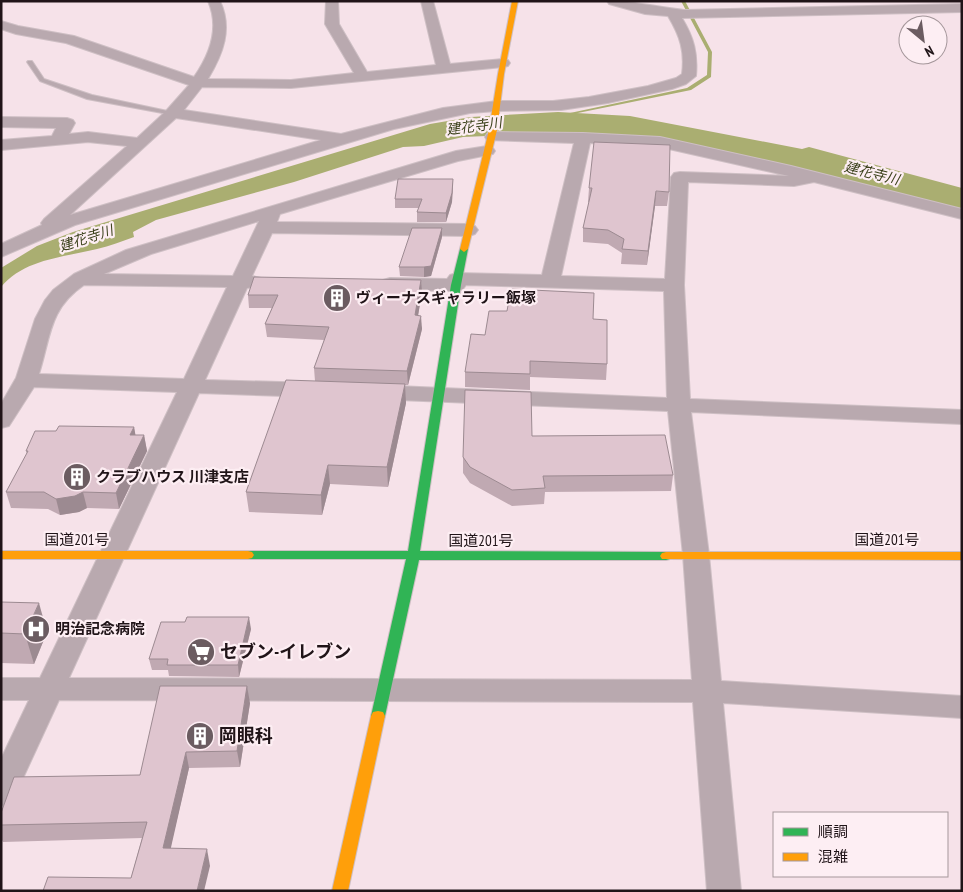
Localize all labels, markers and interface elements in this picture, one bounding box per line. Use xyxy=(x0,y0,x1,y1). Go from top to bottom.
north arrow xyxy=(898,15,948,65)
text: N xyxy=(922,42,937,61)
water label: 建花寺川 xyxy=(445,113,505,139)
water label: 建花寺川 xyxy=(843,157,903,189)
water label: 建花寺川 xyxy=(57,220,117,255)
building icon: ヴィーナスギャラリー飯塚 xyxy=(322,283,352,313)
place label: ヴィーナスギャラリー飯塚 xyxy=(356,288,536,307)
building icon: クラブハウス 川津支店 xyxy=(62,462,92,492)
place label: クラブハウス 川津支店 xyxy=(96,467,249,486)
street label: 国道201号 xyxy=(44,530,110,549)
street label: 国道201号 xyxy=(854,530,920,549)
street label: 国道201号 xyxy=(448,531,514,550)
hospital icon: 明治記念病院 xyxy=(21,614,51,644)
place label: 明治記念病院 xyxy=(55,619,145,638)
supermarket icon: セブン-イレブン xyxy=(186,637,216,667)
place label: セブン-イレブン xyxy=(220,640,351,663)
building icon: 岡眼科 xyxy=(185,721,215,751)
place label: 岡眼科 xyxy=(219,724,273,747)
legend xyxy=(773,812,948,877)
text: 順調 xyxy=(818,822,848,841)
text: 混雑 xyxy=(818,847,848,866)

